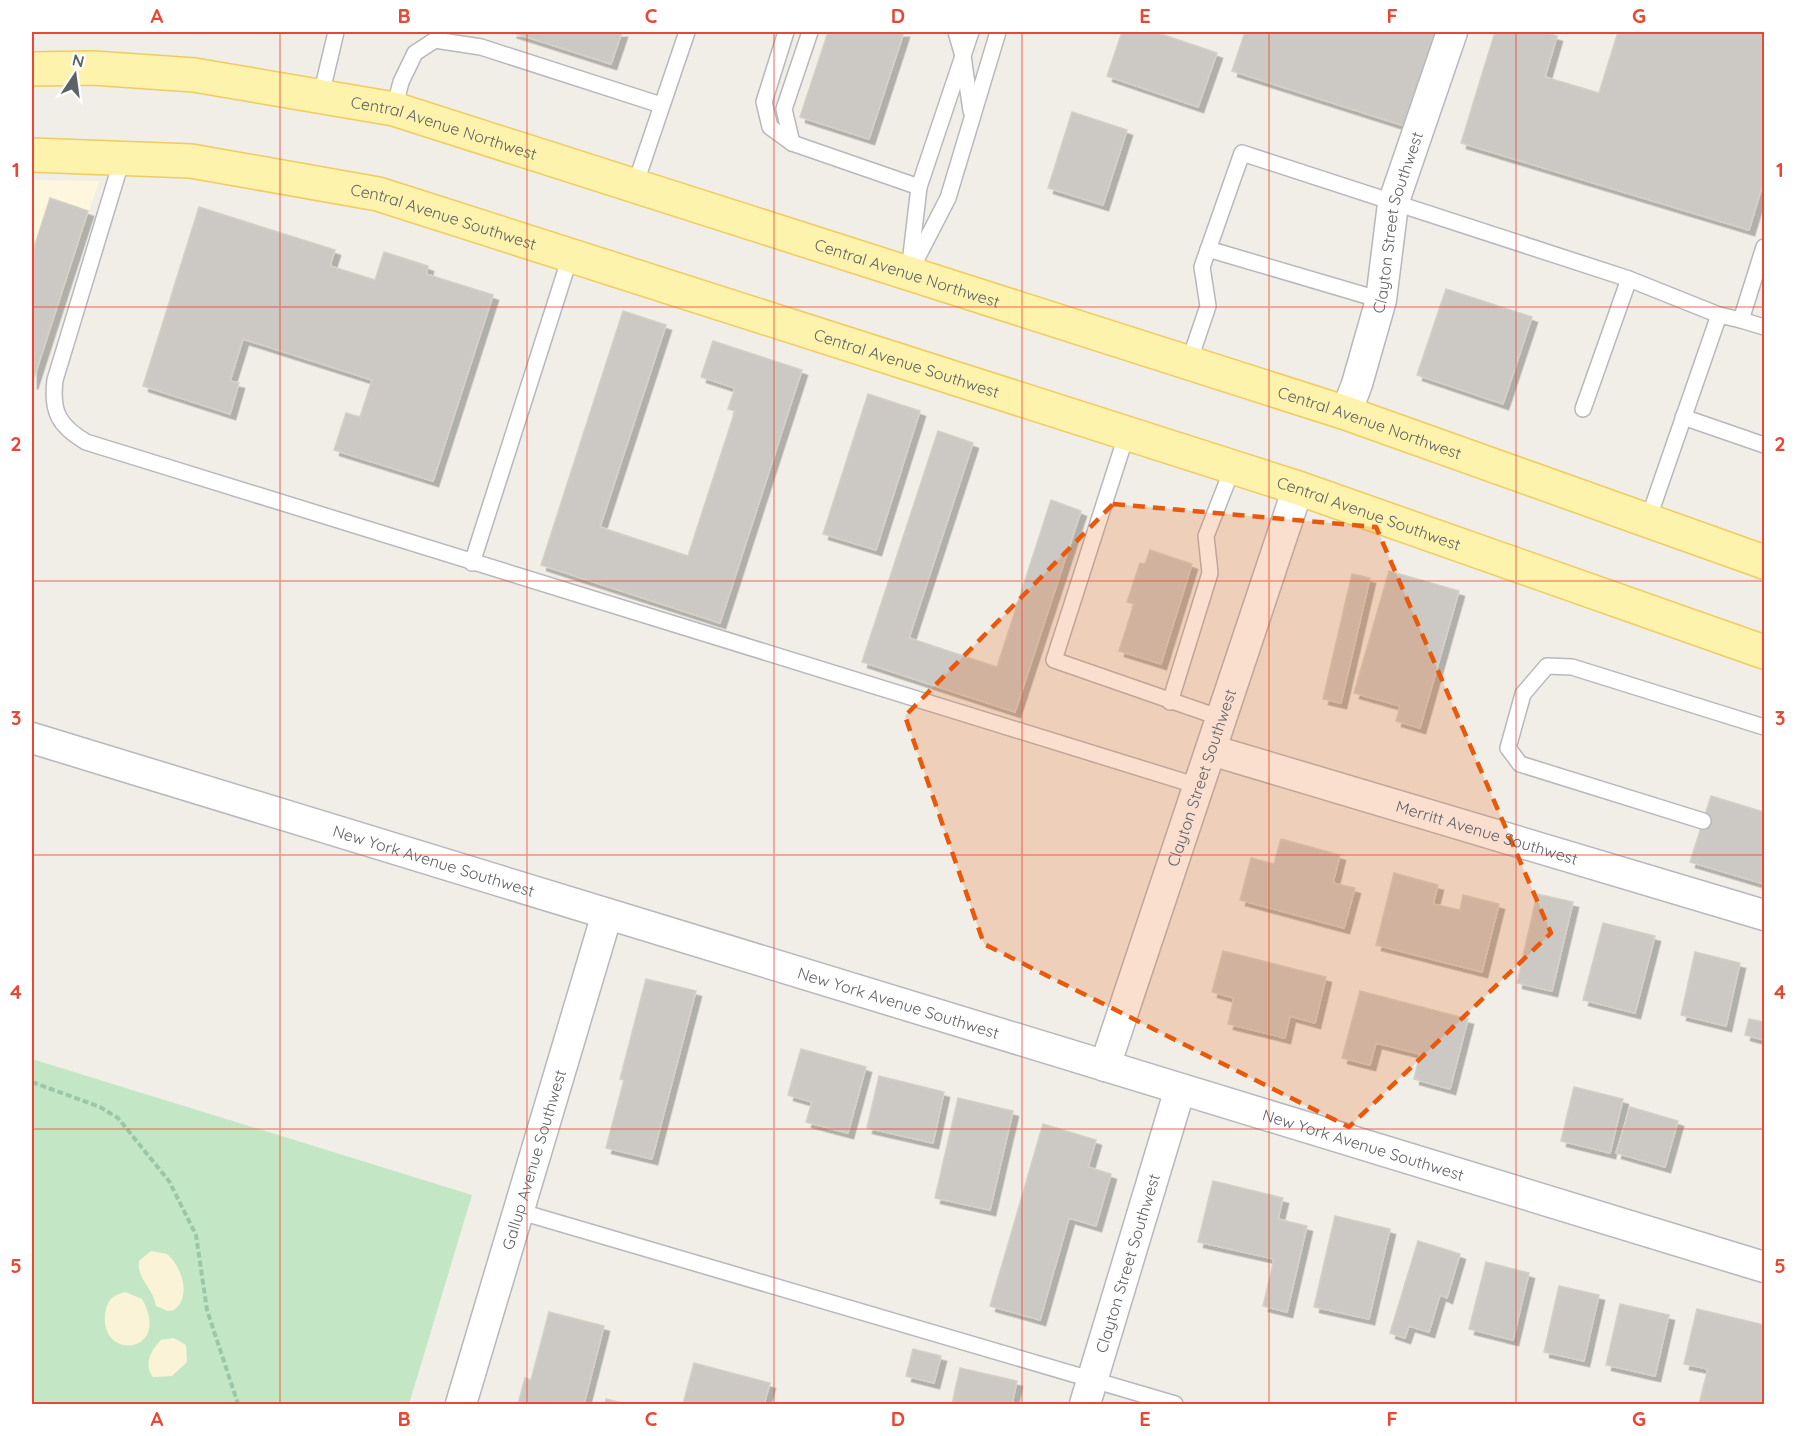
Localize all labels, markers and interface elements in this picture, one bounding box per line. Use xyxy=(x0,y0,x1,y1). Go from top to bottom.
text: A xyxy=(151,3,164,28)
text: B xyxy=(397,3,411,28)
text: C xyxy=(645,3,658,28)
text: D xyxy=(891,3,905,28)
text: E xyxy=(1139,3,1151,28)
text: F xyxy=(1386,3,1398,28)
text: G xyxy=(1632,3,1646,28)
north arrow xyxy=(45,45,105,105)
text: N xyxy=(70,49,86,71)
street label: Central Avenue Northwest xyxy=(349,92,539,164)
street label: Clayton Street Southwest xyxy=(1368,129,1427,316)
text: 1 xyxy=(12,157,20,182)
text: 1 xyxy=(1776,157,1784,182)
street label: Central Avenue Southwest xyxy=(349,179,539,254)
street label: Central Avenue Northwest xyxy=(812,234,1002,312)
street label: Central Avenue Southwest xyxy=(812,324,1002,402)
street label: Central Avenue Northwest xyxy=(1275,382,1464,463)
text: 2 xyxy=(10,431,22,456)
text: 2 xyxy=(1774,431,1786,456)
street label: Central Avenue Southwest xyxy=(1274,472,1463,554)
street label: Clayton Street Southwest xyxy=(1162,686,1240,869)
text: 3 xyxy=(11,705,21,730)
text: 3 xyxy=(1775,705,1785,730)
street label: Merritt Avenue Southwest xyxy=(1394,796,1580,869)
street label: New York Avenue Southwest xyxy=(330,820,537,901)
street label: New York Avenue Southwest xyxy=(795,962,1002,1043)
text: 4 xyxy=(10,979,22,1004)
text: 4 xyxy=(1774,979,1786,1004)
street label: Gallup Avenue Southwest xyxy=(498,1067,570,1252)
street label: New York Avenue Southwest xyxy=(1260,1104,1466,1185)
street label: Clayton Street Southwest xyxy=(1091,1171,1164,1355)
text: 5 xyxy=(10,1253,22,1278)
text: 5 xyxy=(1774,1253,1786,1278)
text: A xyxy=(151,1406,164,1431)
text: B xyxy=(397,1406,411,1431)
text: C xyxy=(645,1406,658,1431)
text: D xyxy=(891,1406,905,1431)
text: E xyxy=(1139,1406,1151,1431)
text: F xyxy=(1386,1406,1398,1431)
text: G xyxy=(1632,1406,1646,1431)

